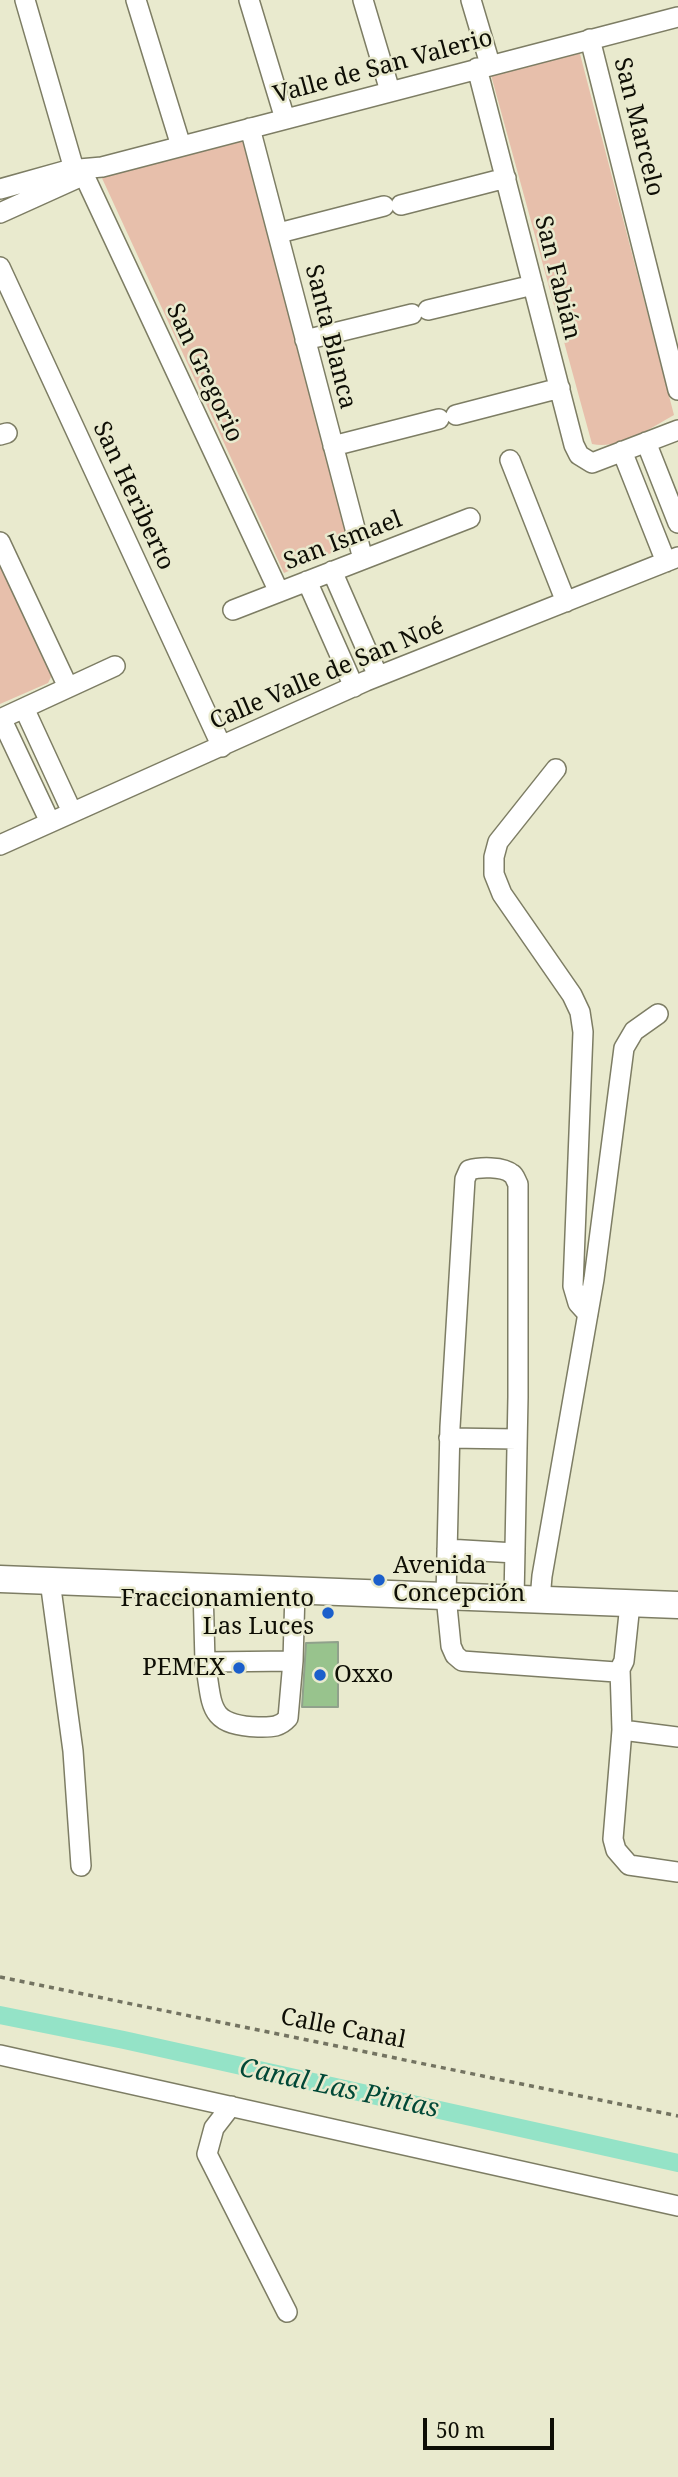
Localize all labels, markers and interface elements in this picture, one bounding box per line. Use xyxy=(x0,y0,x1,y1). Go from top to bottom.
street label: Valle de San Valerio xyxy=(270,24,496,110)
street label: San Marcelo xyxy=(607,55,669,199)
street label: San Fabián xyxy=(528,213,586,343)
street label: Santa Blanca xyxy=(298,262,362,412)
street label: San Gregorio xyxy=(159,299,249,447)
street label: San Heriberto xyxy=(86,417,180,575)
street label: San Ismael xyxy=(280,505,406,577)
street label: Calle Valle de San Noé xyxy=(206,612,448,736)
place label: Avenida Concepción xyxy=(393,1552,525,1608)
marker: Avenida Concepción xyxy=(371,1572,387,1588)
place label: Fraccionamiento Las Luces xyxy=(120,1585,314,1641)
marker: Fraccionamiento Las Luces xyxy=(320,1605,336,1621)
place label: PEMEX xyxy=(142,1654,225,1682)
marker: PEMEX xyxy=(231,1660,247,1676)
place label: Oxxo xyxy=(334,1661,393,1689)
marker: Oxxo xyxy=(312,1667,328,1683)
street label: Calle Canal xyxy=(278,2003,408,2055)
water label: Canal Las Pintas xyxy=(236,2053,442,2125)
scale bar xyxy=(426,2404,557,2448)
text: 50 m xyxy=(436,2416,485,2444)

